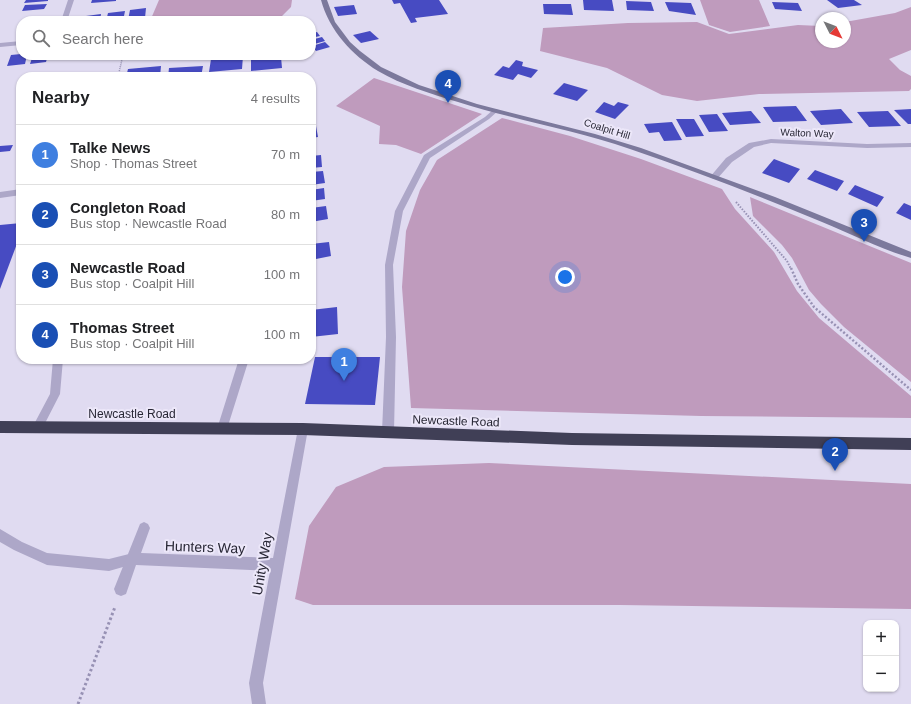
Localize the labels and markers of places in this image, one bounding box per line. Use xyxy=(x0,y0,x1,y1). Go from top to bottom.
pin: 4 xyxy=(435,70,461,103)
pin: 3 xyxy=(851,209,877,242)
pin: 1 xyxy=(331,348,357,381)
pin: 2 xyxy=(822,438,848,471)

